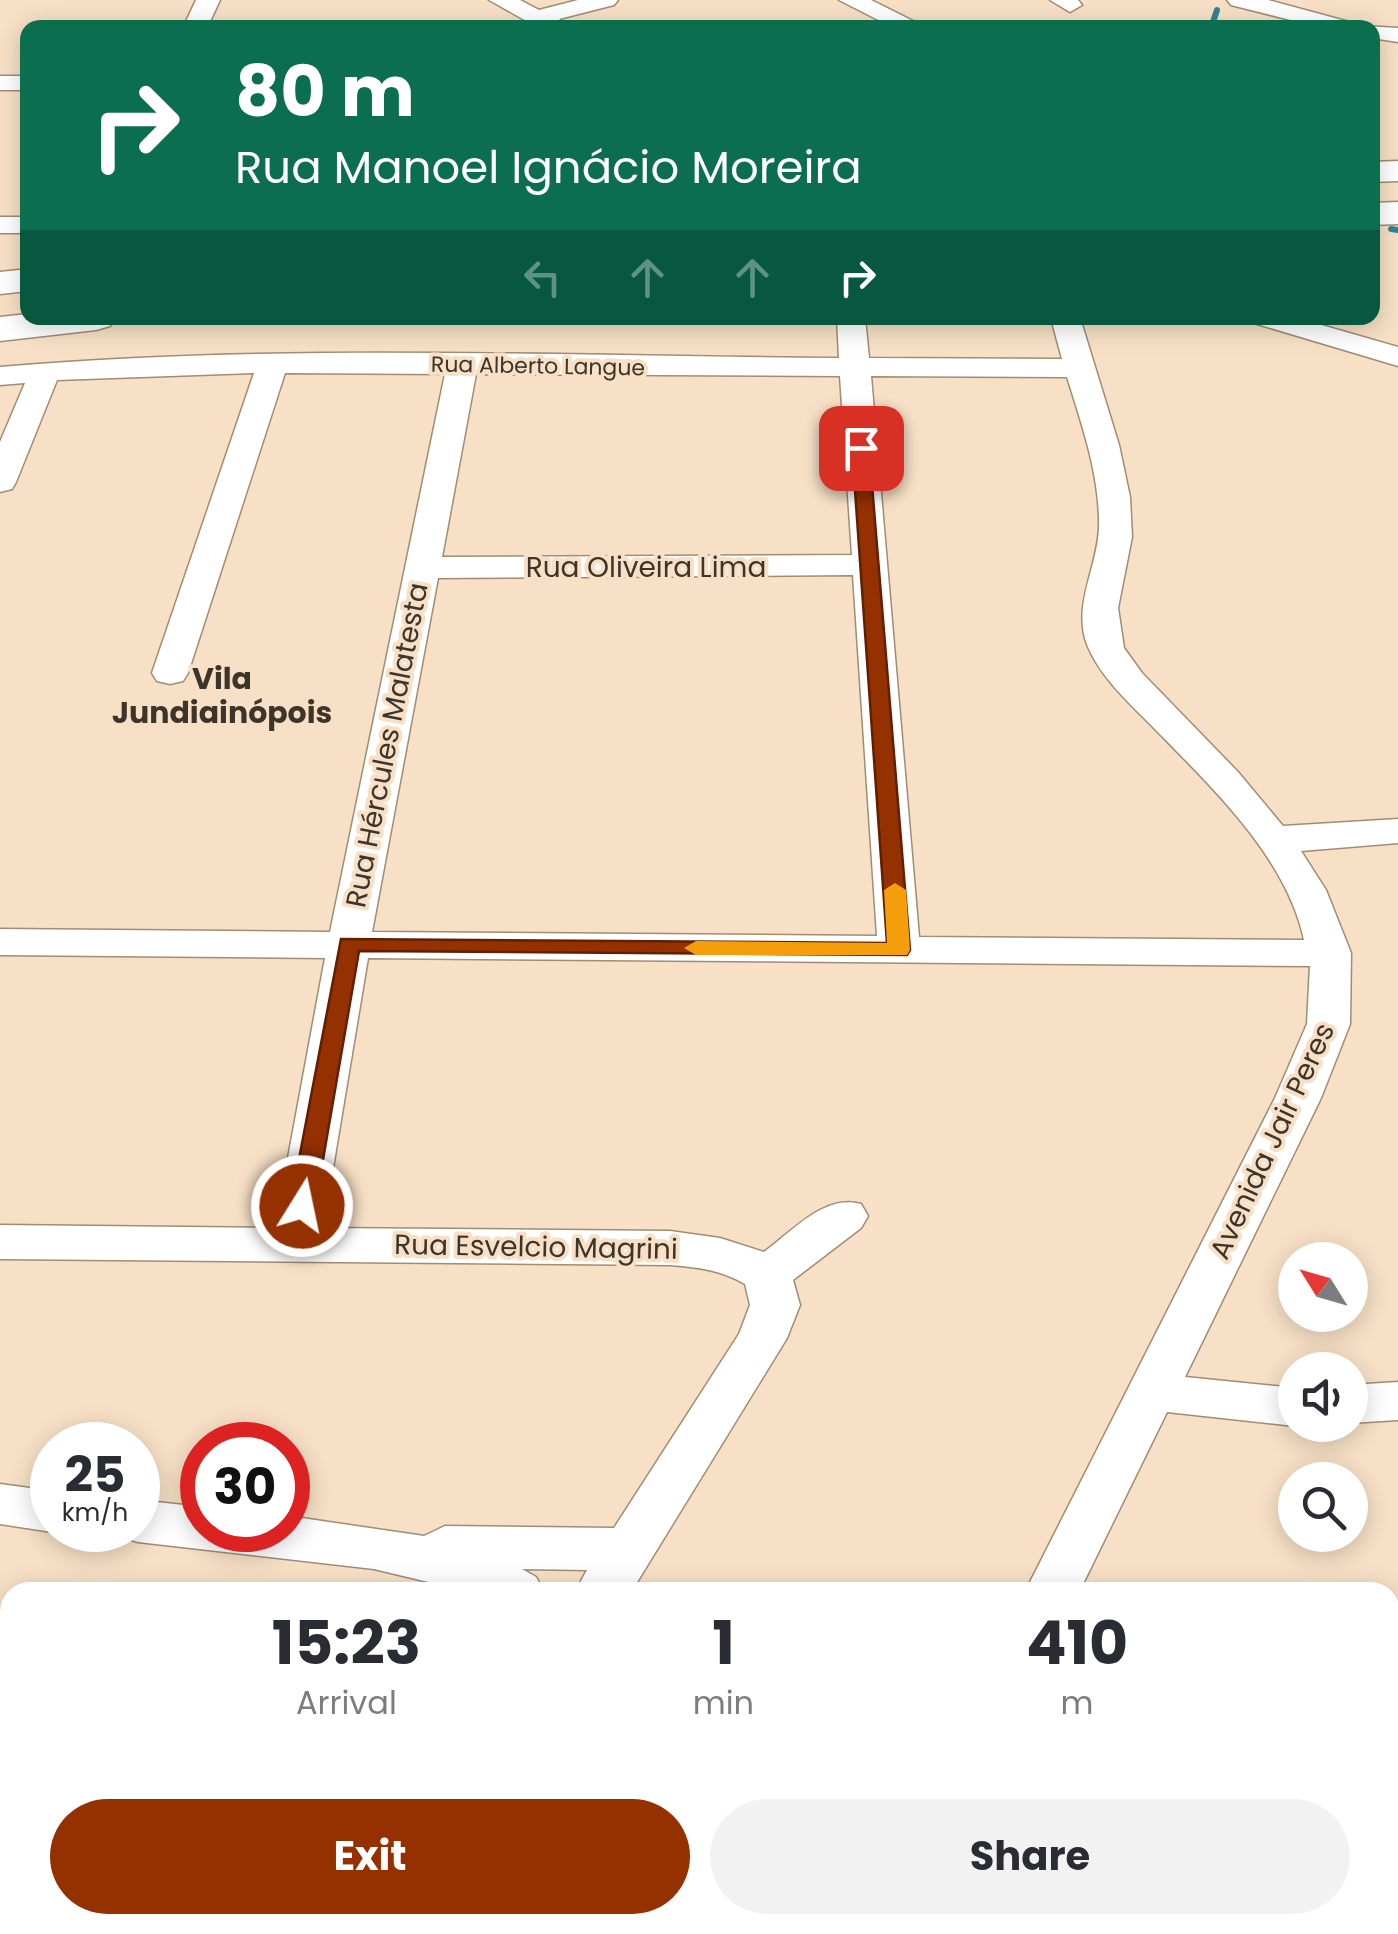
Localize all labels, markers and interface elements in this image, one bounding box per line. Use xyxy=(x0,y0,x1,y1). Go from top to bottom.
text: 80 m xyxy=(235,42,415,141)
icon: right xyxy=(70,60,200,190)
text: Rua Manoel Ignácio Moreira xyxy=(235,136,862,199)
icon: left xyxy=(515,250,570,305)
icon: ahead xyxy=(620,250,675,305)
icon: ahead xyxy=(725,250,780,305)
icon: right xyxy=(830,250,885,305)
street label: Rua Alberto Langue xyxy=(431,349,645,383)
pin xyxy=(819,406,904,491)
icon: arrive xyxy=(834,421,889,476)
street label: Rua Oliveira Lima xyxy=(526,548,766,587)
street label: Rua Hércules Malatesta xyxy=(336,579,438,911)
district label: Vila Jundiainópois xyxy=(112,657,332,734)
street label: Avenida Jair Peres xyxy=(1200,1016,1344,1266)
position arrow xyxy=(250,1154,354,1258)
street label: Rua Esvelcio Magrini xyxy=(394,1225,678,1269)
north arrow xyxy=(1278,1242,1368,1332)
map controls xyxy=(1278,1242,1368,1552)
button: sound xyxy=(1278,1352,1368,1442)
speed limit sign: 30 xyxy=(180,1422,310,1552)
text: 25 xyxy=(64,1439,126,1510)
button: search xyxy=(1278,1462,1368,1552)
text: km/h xyxy=(62,1495,128,1530)
text: 15:23 xyxy=(272,1601,421,1685)
text: 1 xyxy=(712,1601,735,1685)
text: 410 xyxy=(1026,1601,1128,1685)
text: Arrival xyxy=(296,1680,397,1725)
text: min xyxy=(693,1680,754,1725)
text: m xyxy=(1061,1680,1094,1725)
button: Exit xyxy=(50,1799,690,1914)
button: Share xyxy=(710,1799,1350,1914)

